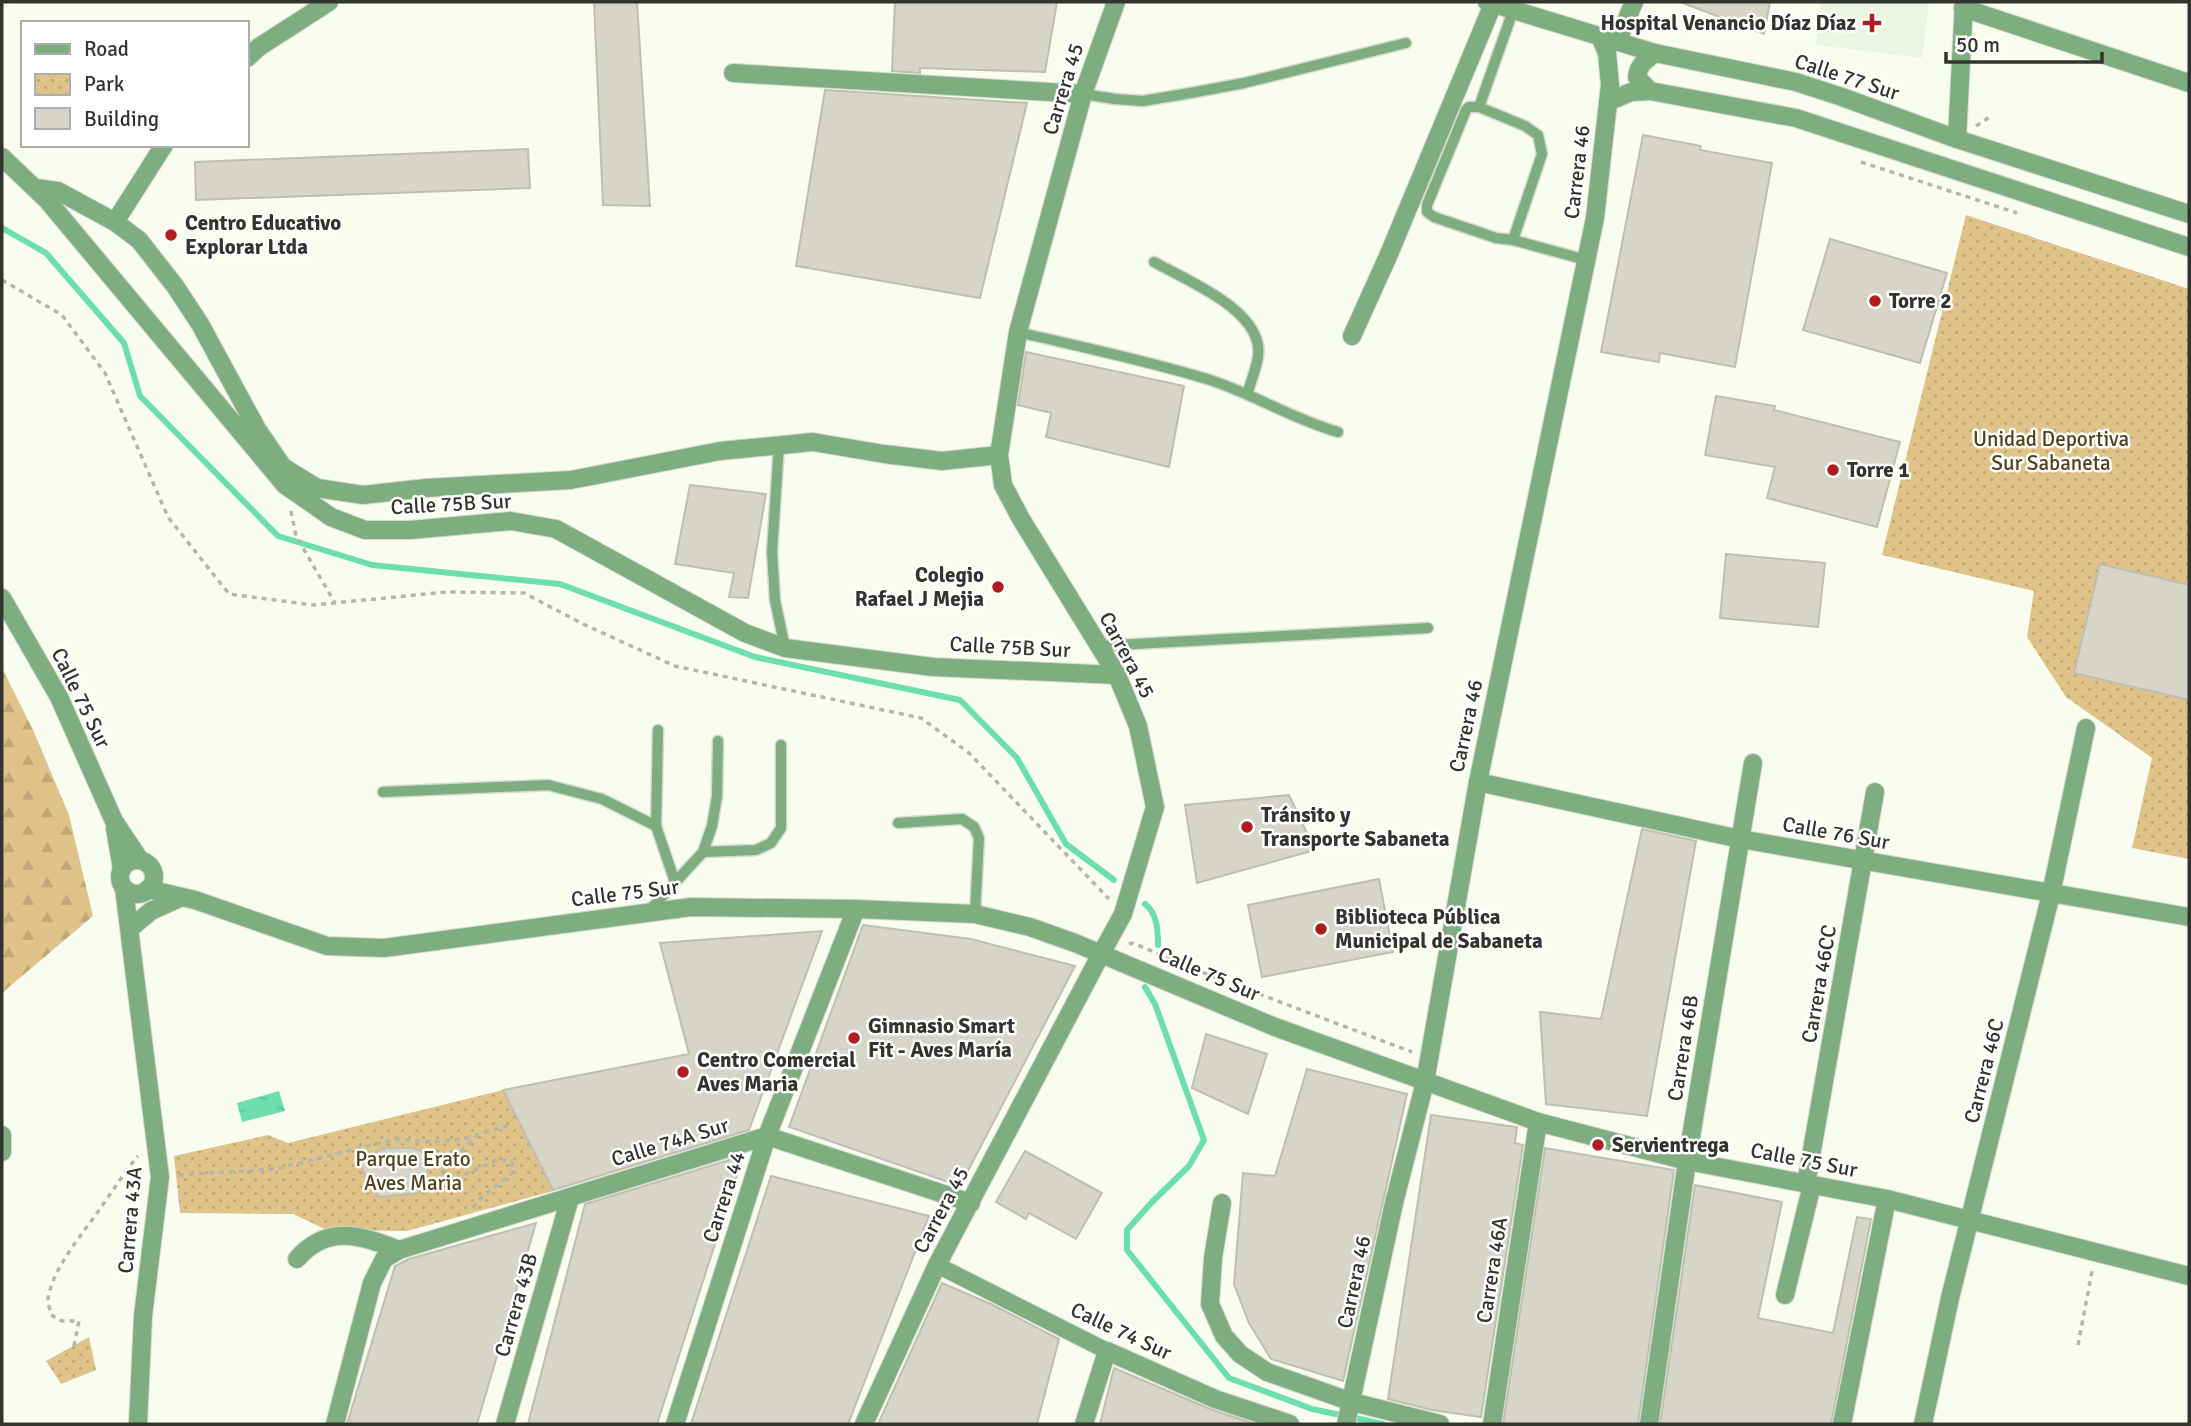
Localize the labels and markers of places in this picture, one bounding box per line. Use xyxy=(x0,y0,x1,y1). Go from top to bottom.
place label: Hospital Venancio Díaz Díaz xyxy=(1601,10,1856,36)
marker: Hospital Venancio Díaz Díaz xyxy=(1862,13,1882,33)
place label: Centro Educativo Explorar Ltda xyxy=(185,210,341,260)
marker: Centro Educativo Explorar Ltda xyxy=(163,227,179,243)
place label: Torre 2 xyxy=(1889,288,1952,314)
marker: Torre 2 xyxy=(1867,293,1883,309)
place label: Torre 1 xyxy=(1847,457,1910,483)
marker: Torre 1 xyxy=(1825,462,1841,478)
place label: Colegio Rafael J Mejia xyxy=(855,562,984,612)
marker: Colegio Rafael J Mejia xyxy=(990,579,1006,595)
place label: Tránsito y Transporte Sabaneta xyxy=(1261,802,1450,852)
marker: Tránsito y Transporte Sabaneta xyxy=(1239,819,1255,835)
place label: Biblioteca Pública Municipal de Sabaneta xyxy=(1335,904,1543,954)
marker: Biblioteca Pública Municipal de Sabaneta xyxy=(1313,921,1329,937)
place label: Gimnasio Smart Fit - Aves María xyxy=(868,1013,1015,1063)
marker: Gimnasio Smart Fit - Aves María xyxy=(846,1030,862,1046)
place label: Centro Comercial Aves Maria xyxy=(697,1047,856,1097)
marker: Centro Comercial Aves Maria xyxy=(675,1064,691,1080)
place label: Servientrega xyxy=(1612,1132,1730,1158)
marker: Servientrega xyxy=(1590,1137,1606,1153)

